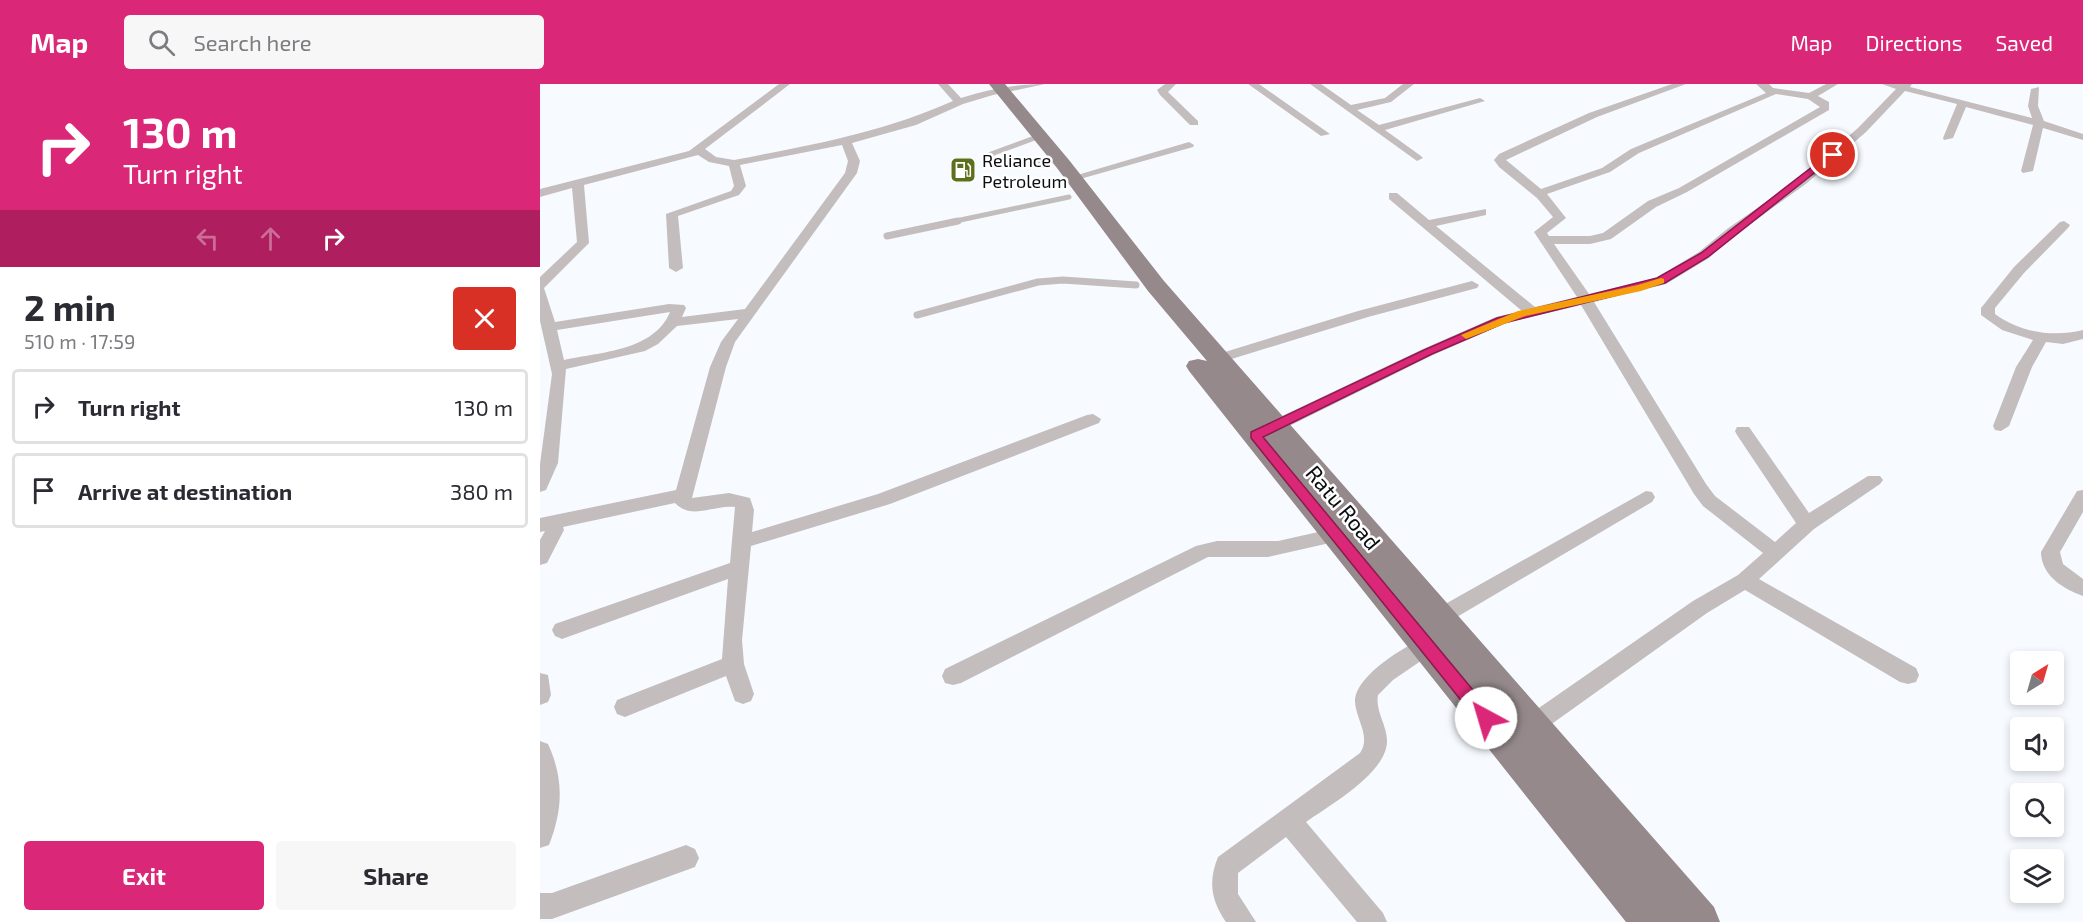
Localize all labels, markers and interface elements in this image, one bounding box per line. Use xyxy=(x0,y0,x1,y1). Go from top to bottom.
search box xyxy=(124,15,544,69)
text: Map xyxy=(30,25,88,59)
icon: search xyxy=(145,26,178,59)
text: Search here xyxy=(193,29,312,55)
text: Map xyxy=(1790,30,1833,55)
text: Directions xyxy=(1866,30,1962,55)
text: Saved xyxy=(1995,30,2053,55)
text: 130 m xyxy=(123,106,238,156)
icon: right xyxy=(24,108,102,186)
pin xyxy=(1807,129,1858,180)
icon: arrive xyxy=(1816,138,1849,171)
place label: Reliance Petroleum xyxy=(982,149,1067,192)
fuel station icon: Reliance Petroleum xyxy=(948,155,978,185)
text: Turn right xyxy=(123,157,243,189)
icon: left xyxy=(191,222,224,255)
icon: ahead xyxy=(254,222,287,255)
icon: right xyxy=(317,222,350,255)
text: 2 min xyxy=(24,285,116,328)
button: close xyxy=(453,287,516,350)
text: 510 m · 17:59 xyxy=(24,329,135,353)
icon: right xyxy=(27,390,60,423)
text: Turn right xyxy=(78,394,180,420)
text: 130 m xyxy=(455,394,513,420)
street label: Ratu Road xyxy=(1301,460,1387,554)
icon: arrive xyxy=(27,474,60,507)
text: Arrive at destination xyxy=(78,478,292,504)
text: 380 m xyxy=(450,478,513,504)
north arrow xyxy=(2010,651,2064,705)
map controls xyxy=(2010,651,2064,903)
position arrow xyxy=(1454,686,1518,750)
button: sound xyxy=(2010,717,2064,771)
button: search xyxy=(2010,783,2064,837)
button: Exit xyxy=(24,841,264,910)
button: Share xyxy=(276,841,516,910)
button: layers xyxy=(2010,849,2064,903)

